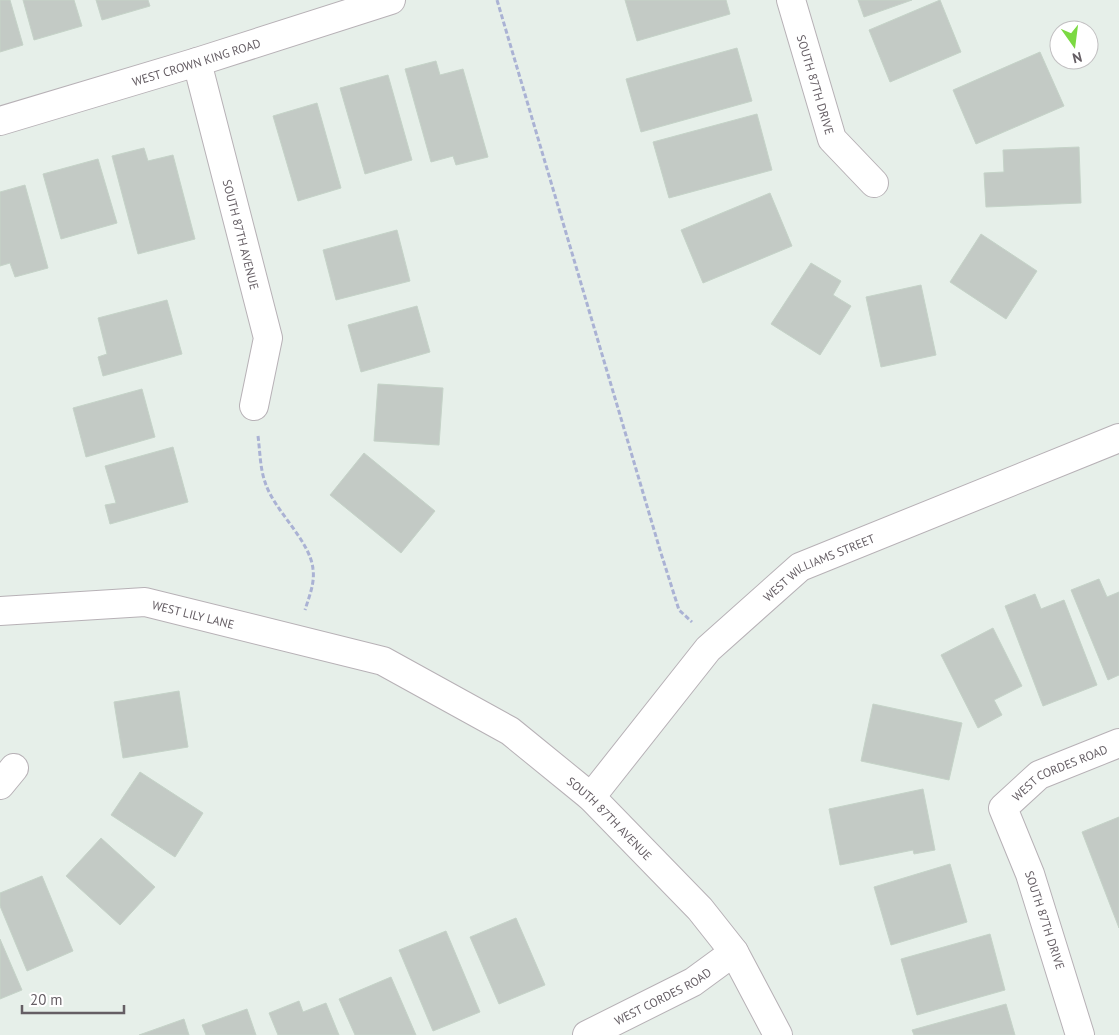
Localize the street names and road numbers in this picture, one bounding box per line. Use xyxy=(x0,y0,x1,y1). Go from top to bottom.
street label: SOUTH 87TH DRIVE xyxy=(794,33,838,136)
street label: WEST CROWN KING ROAD xyxy=(130,35,263,89)
street label: SOUTH 87TH AVENUE xyxy=(220,178,263,291)
street label: WEST WILLIAMS STREET xyxy=(760,530,877,604)
street label: WEST LILY LANE xyxy=(151,597,236,631)
street label: WEST CORDES ROAD xyxy=(1009,741,1110,804)
street label: SOUTH 87TH AVENUE xyxy=(564,773,655,863)
street label: SOUTH 87TH DRIVE xyxy=(1022,869,1068,971)
street label: WEST CORDES ROAD xyxy=(612,964,714,1028)

